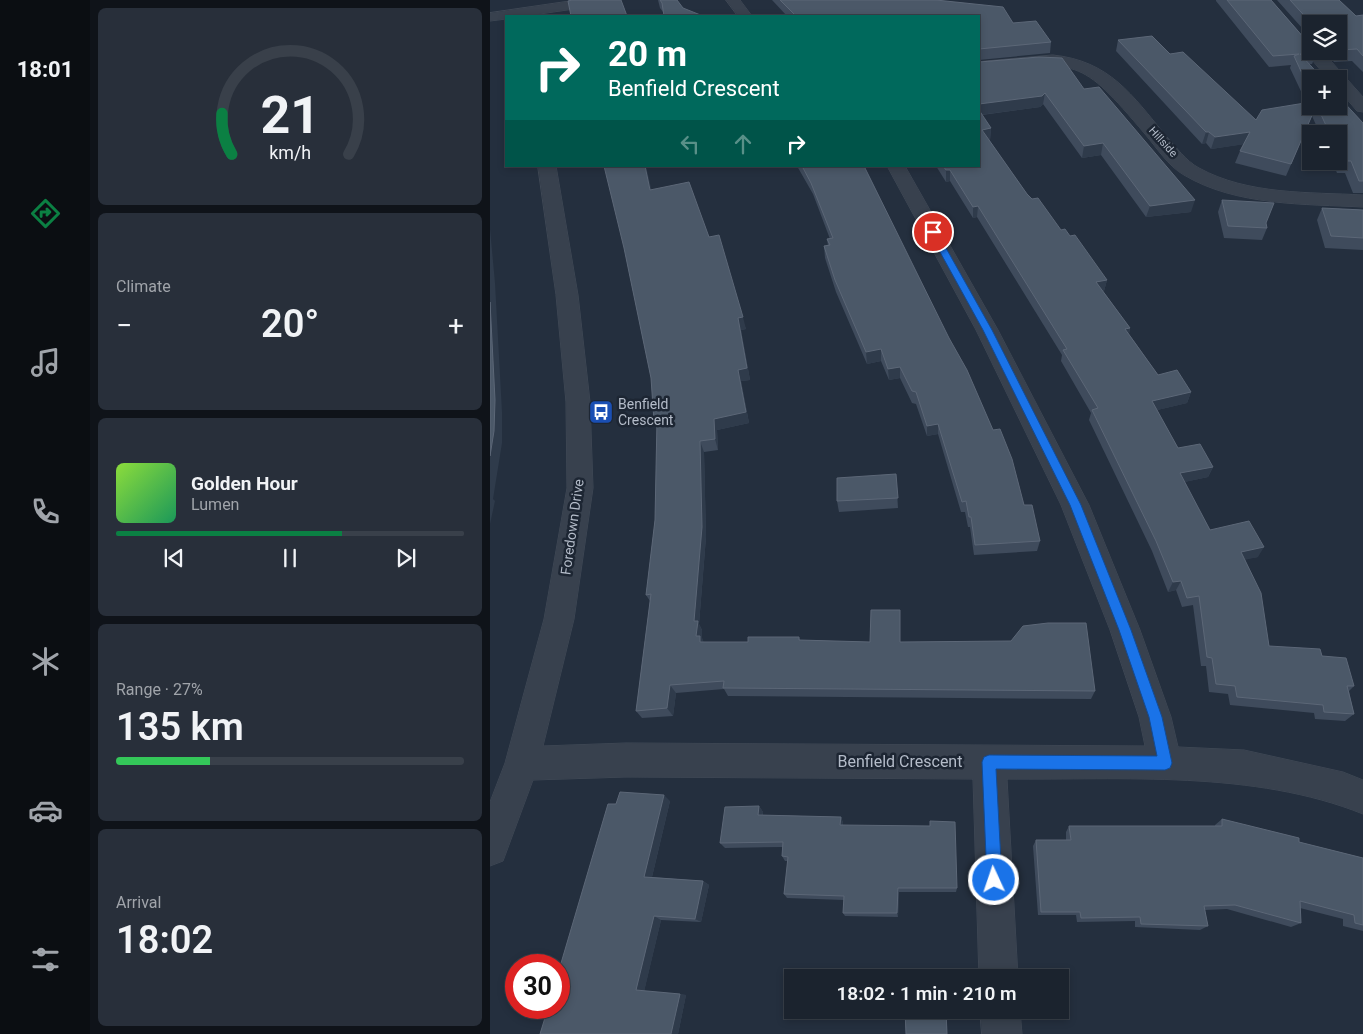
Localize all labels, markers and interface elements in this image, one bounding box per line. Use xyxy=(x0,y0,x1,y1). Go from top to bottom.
map controls xyxy=(1302,15,1347,170)
button: layers xyxy=(1302,15,1347,60)
text: 20 m xyxy=(608,34,687,75)
icon: right xyxy=(525,35,590,100)
text: 18:01 xyxy=(17,57,73,82)
button: + xyxy=(1302,70,1347,115)
text: Benfield Crescent xyxy=(608,76,780,101)
text: 21 xyxy=(260,85,320,146)
street label: Hillside xyxy=(1146,124,1180,160)
button: − xyxy=(1302,125,1347,170)
icon: left xyxy=(676,130,704,158)
icon: ahead xyxy=(729,130,757,158)
icon: right xyxy=(782,130,810,158)
text: km/h xyxy=(269,142,311,163)
icon: directions xyxy=(28,196,63,231)
pin xyxy=(912,211,954,253)
icon: arrive xyxy=(919,218,947,246)
text: Climate xyxy=(116,277,171,296)
text: 20° xyxy=(261,302,319,346)
text: − xyxy=(116,309,132,342)
text: + xyxy=(448,309,464,342)
icon: music xyxy=(28,345,63,380)
place label: Benfield Crescent xyxy=(618,396,674,428)
bus stop icon: Benfield Crescent xyxy=(588,399,614,425)
text: Golden Hour xyxy=(191,472,298,495)
street label: Foredown Drive xyxy=(557,478,587,576)
icon: phone xyxy=(28,494,63,529)
text: Lumen xyxy=(191,495,239,514)
icon: previous xyxy=(160,544,188,572)
icon: pause xyxy=(276,544,304,572)
icon: next xyxy=(392,544,420,572)
icon: climate xyxy=(28,644,63,679)
text: Range · 27% xyxy=(116,680,203,699)
text: 135 km xyxy=(116,705,244,749)
street label: Benfield Crescent xyxy=(838,752,962,771)
icon: car xyxy=(28,793,63,828)
position arrow xyxy=(967,853,1019,905)
text: Arrival xyxy=(116,893,161,912)
text: 18:02 xyxy=(116,918,213,962)
icon: filters xyxy=(28,942,63,977)
speed limit sign: 30 xyxy=(505,954,570,1019)
text: 18:02 · 1 min · 210 m xyxy=(836,982,1017,1005)

